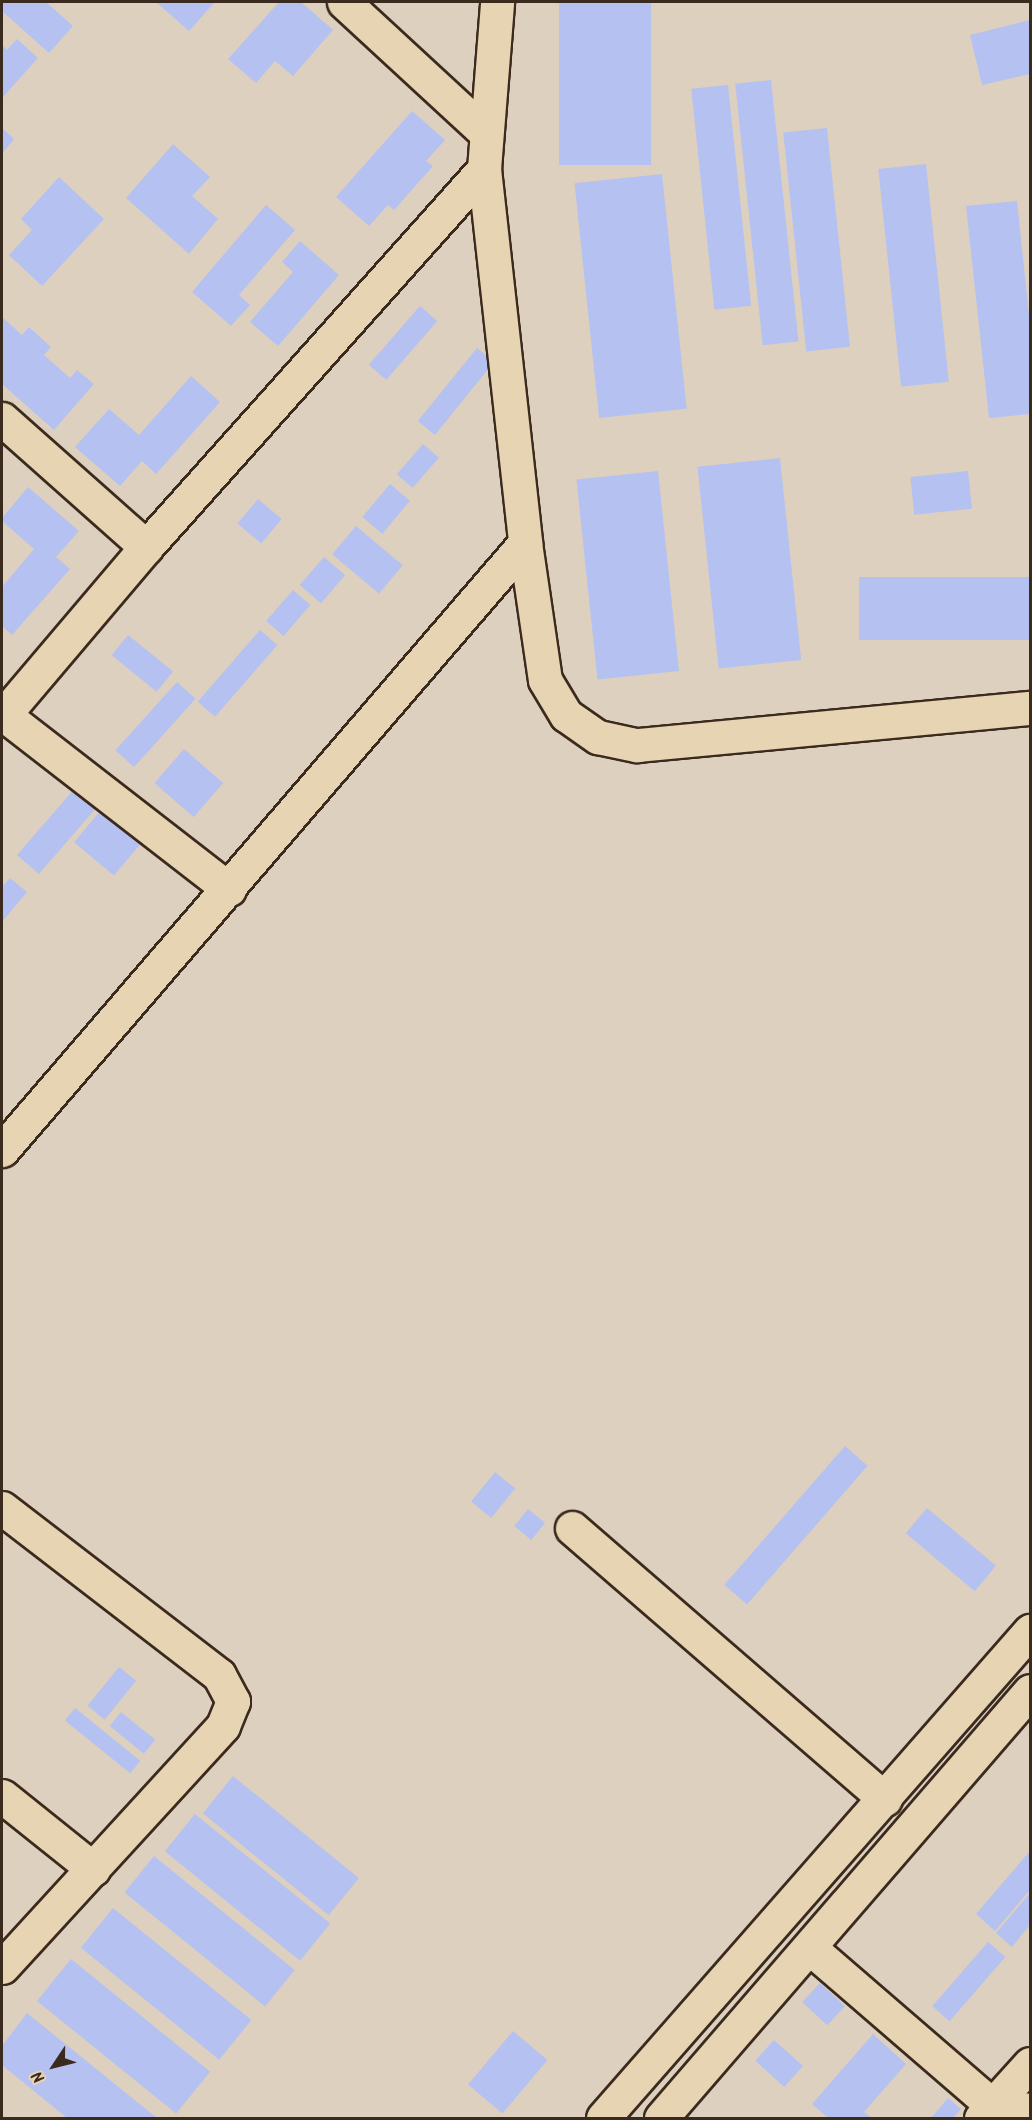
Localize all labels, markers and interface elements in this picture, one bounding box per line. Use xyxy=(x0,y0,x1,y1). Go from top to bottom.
north arrow xyxy=(24,2036,84,2096)
text: N xyxy=(26,2065,52,2088)

